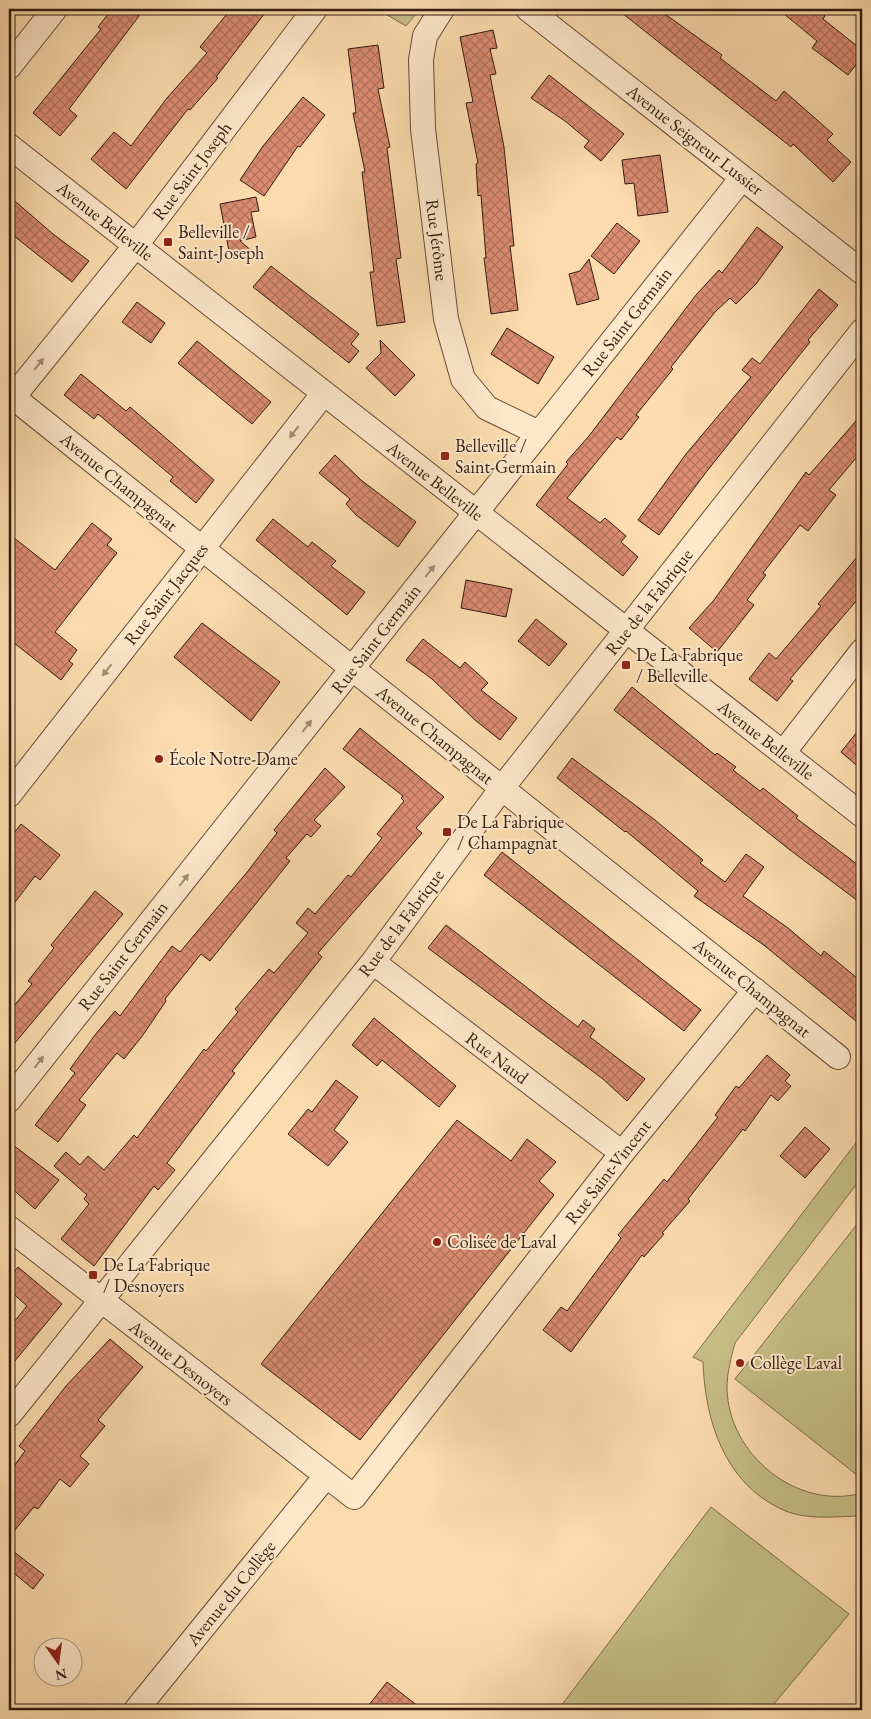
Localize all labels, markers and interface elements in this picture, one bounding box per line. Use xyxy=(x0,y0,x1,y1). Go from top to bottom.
street label: Avenue Seigneur Lussier xyxy=(621,78,768,200)
street label: Rue Saint Joseph xyxy=(147,117,236,225)
street label: Avenue Belleville xyxy=(52,175,158,266)
street label: Rue Jérôme xyxy=(421,198,454,282)
place label: Belleville / Saint-Joseph xyxy=(178,220,264,264)
marker: Belleville / Saint-Joseph xyxy=(162,236,174,248)
street label: Rue Saint Germain xyxy=(577,262,677,381)
one-way arrow xyxy=(34,358,45,371)
one-way arrow xyxy=(289,425,299,439)
street label: Avenue Champagnat xyxy=(55,426,183,536)
place label: Belleville / Saint-Germain xyxy=(455,434,557,478)
street label: Avenue Belleville xyxy=(382,435,488,526)
marker: Belleville / Saint-Germain xyxy=(439,450,451,462)
street label: Rue Saint Jacques xyxy=(118,538,213,649)
street label: Rue de la Fabrique xyxy=(600,544,697,660)
one-way arrow xyxy=(424,565,435,578)
street label: Rue Saint Germain xyxy=(326,579,426,698)
place label: De La Fabrique / Belleville xyxy=(636,643,743,687)
marker: De La Fabrique / Belleville xyxy=(620,659,632,671)
one-way arrow xyxy=(102,663,113,676)
street label: Avenue Champagnat xyxy=(371,679,499,789)
street label: Avenue Belleville xyxy=(713,694,819,785)
one-way arrow xyxy=(301,719,312,732)
place label: École Notre-Dame xyxy=(169,747,298,770)
marker: École Notre-Dame xyxy=(153,753,165,765)
place label: De La Fabrique / Champagnat xyxy=(457,810,564,854)
marker: De La Fabrique / Champagnat xyxy=(441,826,453,838)
street label: Rue de la Fabrique xyxy=(353,864,449,981)
one-way arrow xyxy=(178,874,189,887)
street label: Rue Saint Germain xyxy=(73,896,173,1015)
street label: Avenue Champagnat xyxy=(688,932,816,1042)
street label: Rue Naud xyxy=(461,1026,534,1089)
one-way arrow xyxy=(34,1056,45,1069)
street label: Rue Saint-Vincent xyxy=(560,1114,656,1229)
place label: Colisée de Laval xyxy=(447,1230,557,1253)
marker: Colisée de Laval xyxy=(431,1236,443,1248)
place label: De La Fabrique / Desnoyers xyxy=(103,1253,210,1297)
marker: De La Fabrique / Desnoyers xyxy=(87,1269,99,1281)
street label: Avenue Desnoyers xyxy=(124,1314,238,1411)
place label: Collège Laval xyxy=(750,1351,842,1374)
marker: Collège Laval xyxy=(734,1357,746,1369)
street label: Avenue du Collège xyxy=(180,1535,280,1651)
north arrow xyxy=(32,1636,82,1686)
text: N xyxy=(53,1665,69,1685)

